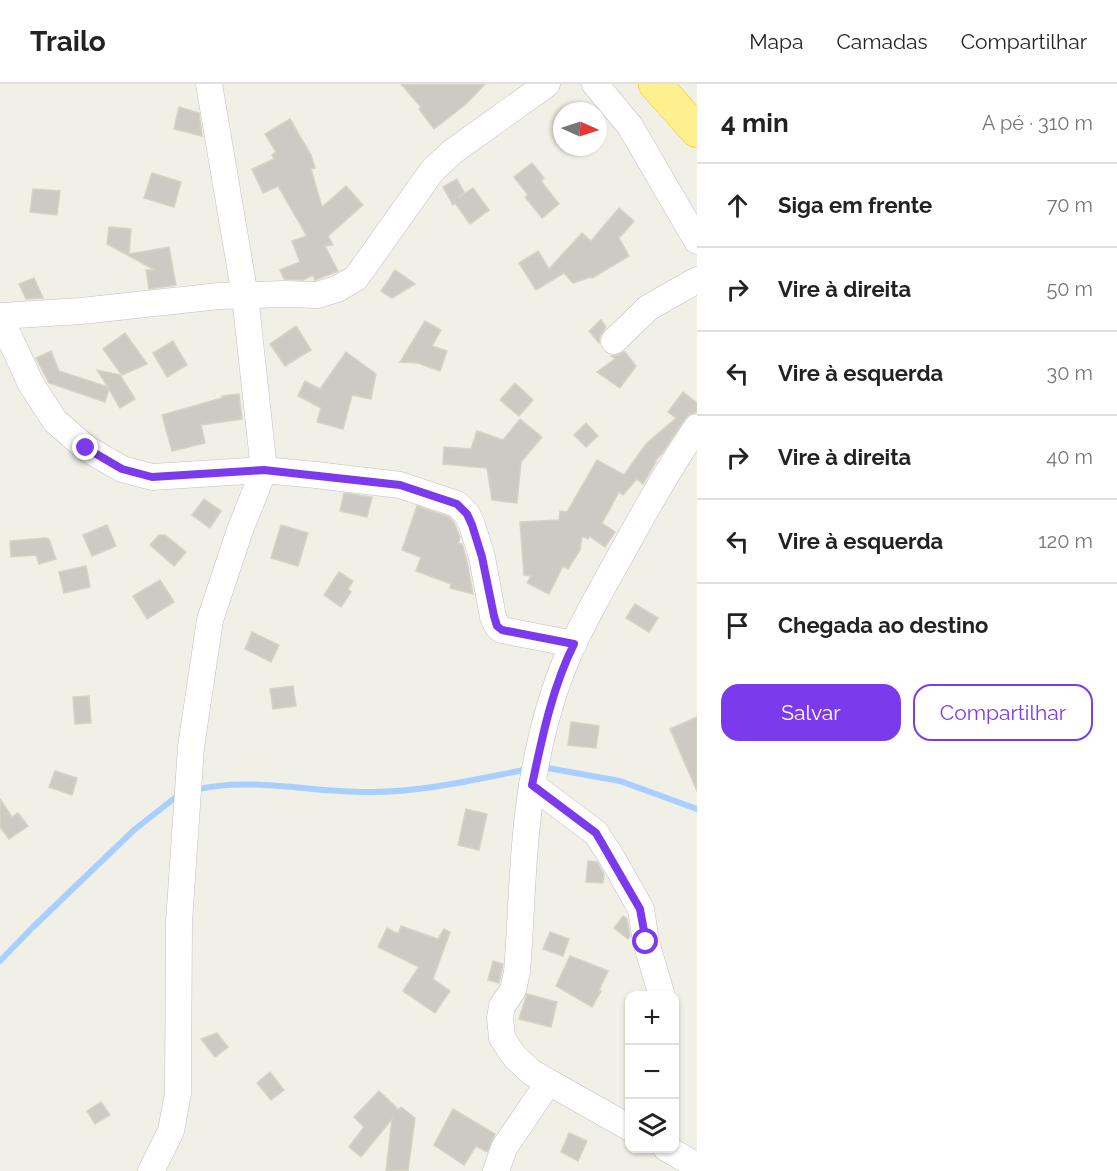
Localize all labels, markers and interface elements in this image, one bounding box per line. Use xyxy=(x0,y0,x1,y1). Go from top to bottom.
text: Trailo xyxy=(30,25,106,58)
text: Mapa xyxy=(749,29,803,54)
text: Camadas xyxy=(836,29,928,54)
text: Compartilhar xyxy=(961,29,1087,54)
north arrow xyxy=(553,102,607,156)
text: 4 min xyxy=(721,108,789,138)
text: A pé · 310 m xyxy=(982,111,1093,135)
icon: ahead xyxy=(721,189,754,222)
text: Siga em frente xyxy=(778,192,932,218)
text: 70 m xyxy=(1047,193,1093,217)
icon: right xyxy=(721,273,754,306)
text: Vire à direita xyxy=(778,276,911,302)
text: 50 m xyxy=(1046,277,1093,301)
icon: left xyxy=(721,357,754,390)
text: Vire à esquerda xyxy=(778,360,943,386)
text: 30 m xyxy=(1047,361,1093,385)
route end xyxy=(72,434,98,460)
icon: right xyxy=(721,441,754,474)
text: Vire à direita xyxy=(778,444,911,470)
text: 40 m xyxy=(1046,445,1093,469)
icon: left xyxy=(721,525,754,558)
text: Vire à esquerda xyxy=(778,528,943,554)
text: 120 m xyxy=(1038,529,1093,553)
icon: arrive xyxy=(721,609,754,642)
text: Chegada ao destino xyxy=(778,612,988,638)
button: Salvar xyxy=(721,684,901,741)
button: Compartilhar xyxy=(913,684,1093,741)
route start xyxy=(632,928,658,954)
map controls xyxy=(625,991,679,1153)
button: + xyxy=(625,991,679,1045)
button: − xyxy=(625,1045,679,1099)
button: layers xyxy=(625,1099,679,1153)

